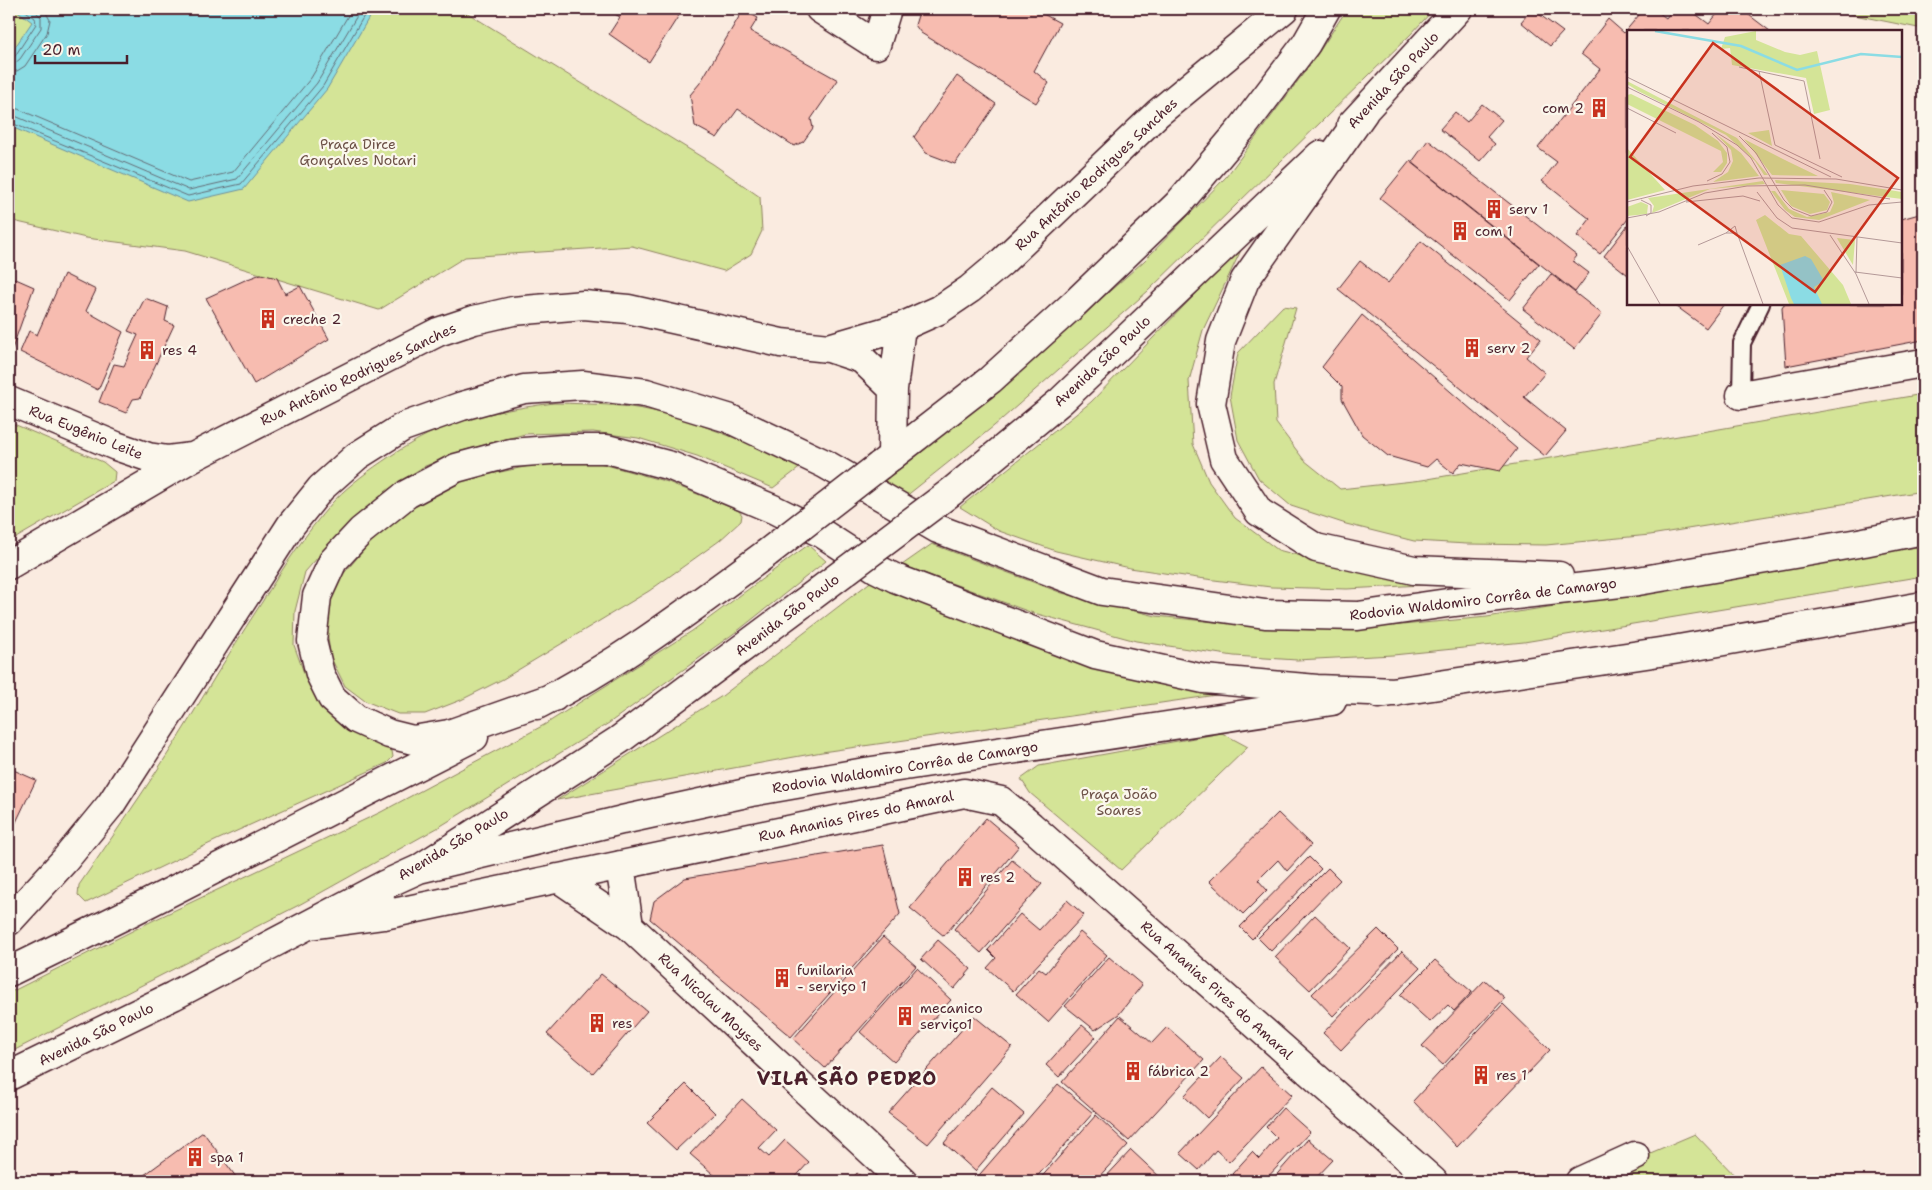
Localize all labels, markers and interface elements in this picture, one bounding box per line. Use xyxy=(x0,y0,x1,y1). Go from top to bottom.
street label: Avenida São Paulo xyxy=(1344,28,1442,132)
inset map xyxy=(1627,30,1902,305)
scale bar xyxy=(35,32,128,64)
text: 20 m xyxy=(42,40,81,60)
street label: Rua Antônio Rodrigues Sanches xyxy=(1011,94,1181,254)
building icon: com 2 xyxy=(1588,97,1610,119)
place label: com 2 xyxy=(1542,99,1584,117)
park label: Praça Dirce Gonçalves Notari xyxy=(300,135,416,169)
building icon: serv 1 xyxy=(1483,198,1505,220)
place label: serv 1 xyxy=(1509,200,1548,218)
building icon: com 1 xyxy=(1449,220,1471,242)
place label: com 1 xyxy=(1475,222,1513,240)
building icon: creche 2 xyxy=(257,308,279,330)
place label: creche 2 xyxy=(283,310,341,328)
street label: Avenida São Paulo xyxy=(1050,312,1154,410)
street label: Rua Antônio Rodrigues Sanches xyxy=(257,319,459,429)
building icon: serv 2 xyxy=(1461,337,1483,359)
building icon: res 4 xyxy=(136,339,158,361)
place label: serv 2 xyxy=(1487,339,1530,357)
place label: res 4 xyxy=(162,341,197,359)
street label: Rua Eugênio Leite xyxy=(26,401,146,463)
street label: Avenida São Paulo xyxy=(731,570,843,660)
street label: Rodovia Waldomiro Corrêa de Camargo xyxy=(1348,574,1618,624)
street label: Rodovia Waldomiro Corrêa de Camargo xyxy=(771,737,1039,797)
park label: Praça João Soares xyxy=(1081,785,1157,819)
street label: Rua Ananias Pires do Amaral xyxy=(757,786,956,845)
street label: Avenida São Paulo xyxy=(394,804,512,884)
building icon: res 2 xyxy=(954,866,976,888)
place label: res 2 xyxy=(980,868,1015,886)
street label: Rua Ananias Pires do Amaral xyxy=(1137,917,1297,1064)
street label: Rua Nicolau Moyses xyxy=(655,949,767,1055)
place label: funilaria - serviço 1 xyxy=(797,961,867,995)
building icon: funilaria - serviço 1 xyxy=(771,967,793,989)
street label: Avenida São Paulo xyxy=(36,998,156,1070)
place label: mecanico serviço1 xyxy=(920,999,983,1033)
building icon: mecanico serviço1 xyxy=(894,1005,916,1027)
building icon: res xyxy=(586,1012,608,1034)
place label: res xyxy=(612,1014,633,1032)
building icon: fábrica 2 xyxy=(1122,1060,1144,1082)
place label: fábrica 2 xyxy=(1148,1062,1209,1080)
building icon: res 1 xyxy=(1470,1064,1492,1086)
district label: VILA SÃO PEDRO xyxy=(757,1066,937,1091)
place label: res 1 xyxy=(1496,1066,1527,1084)
building icon: spa 1 xyxy=(184,1146,206,1168)
place label: spa 1 xyxy=(210,1148,244,1166)

